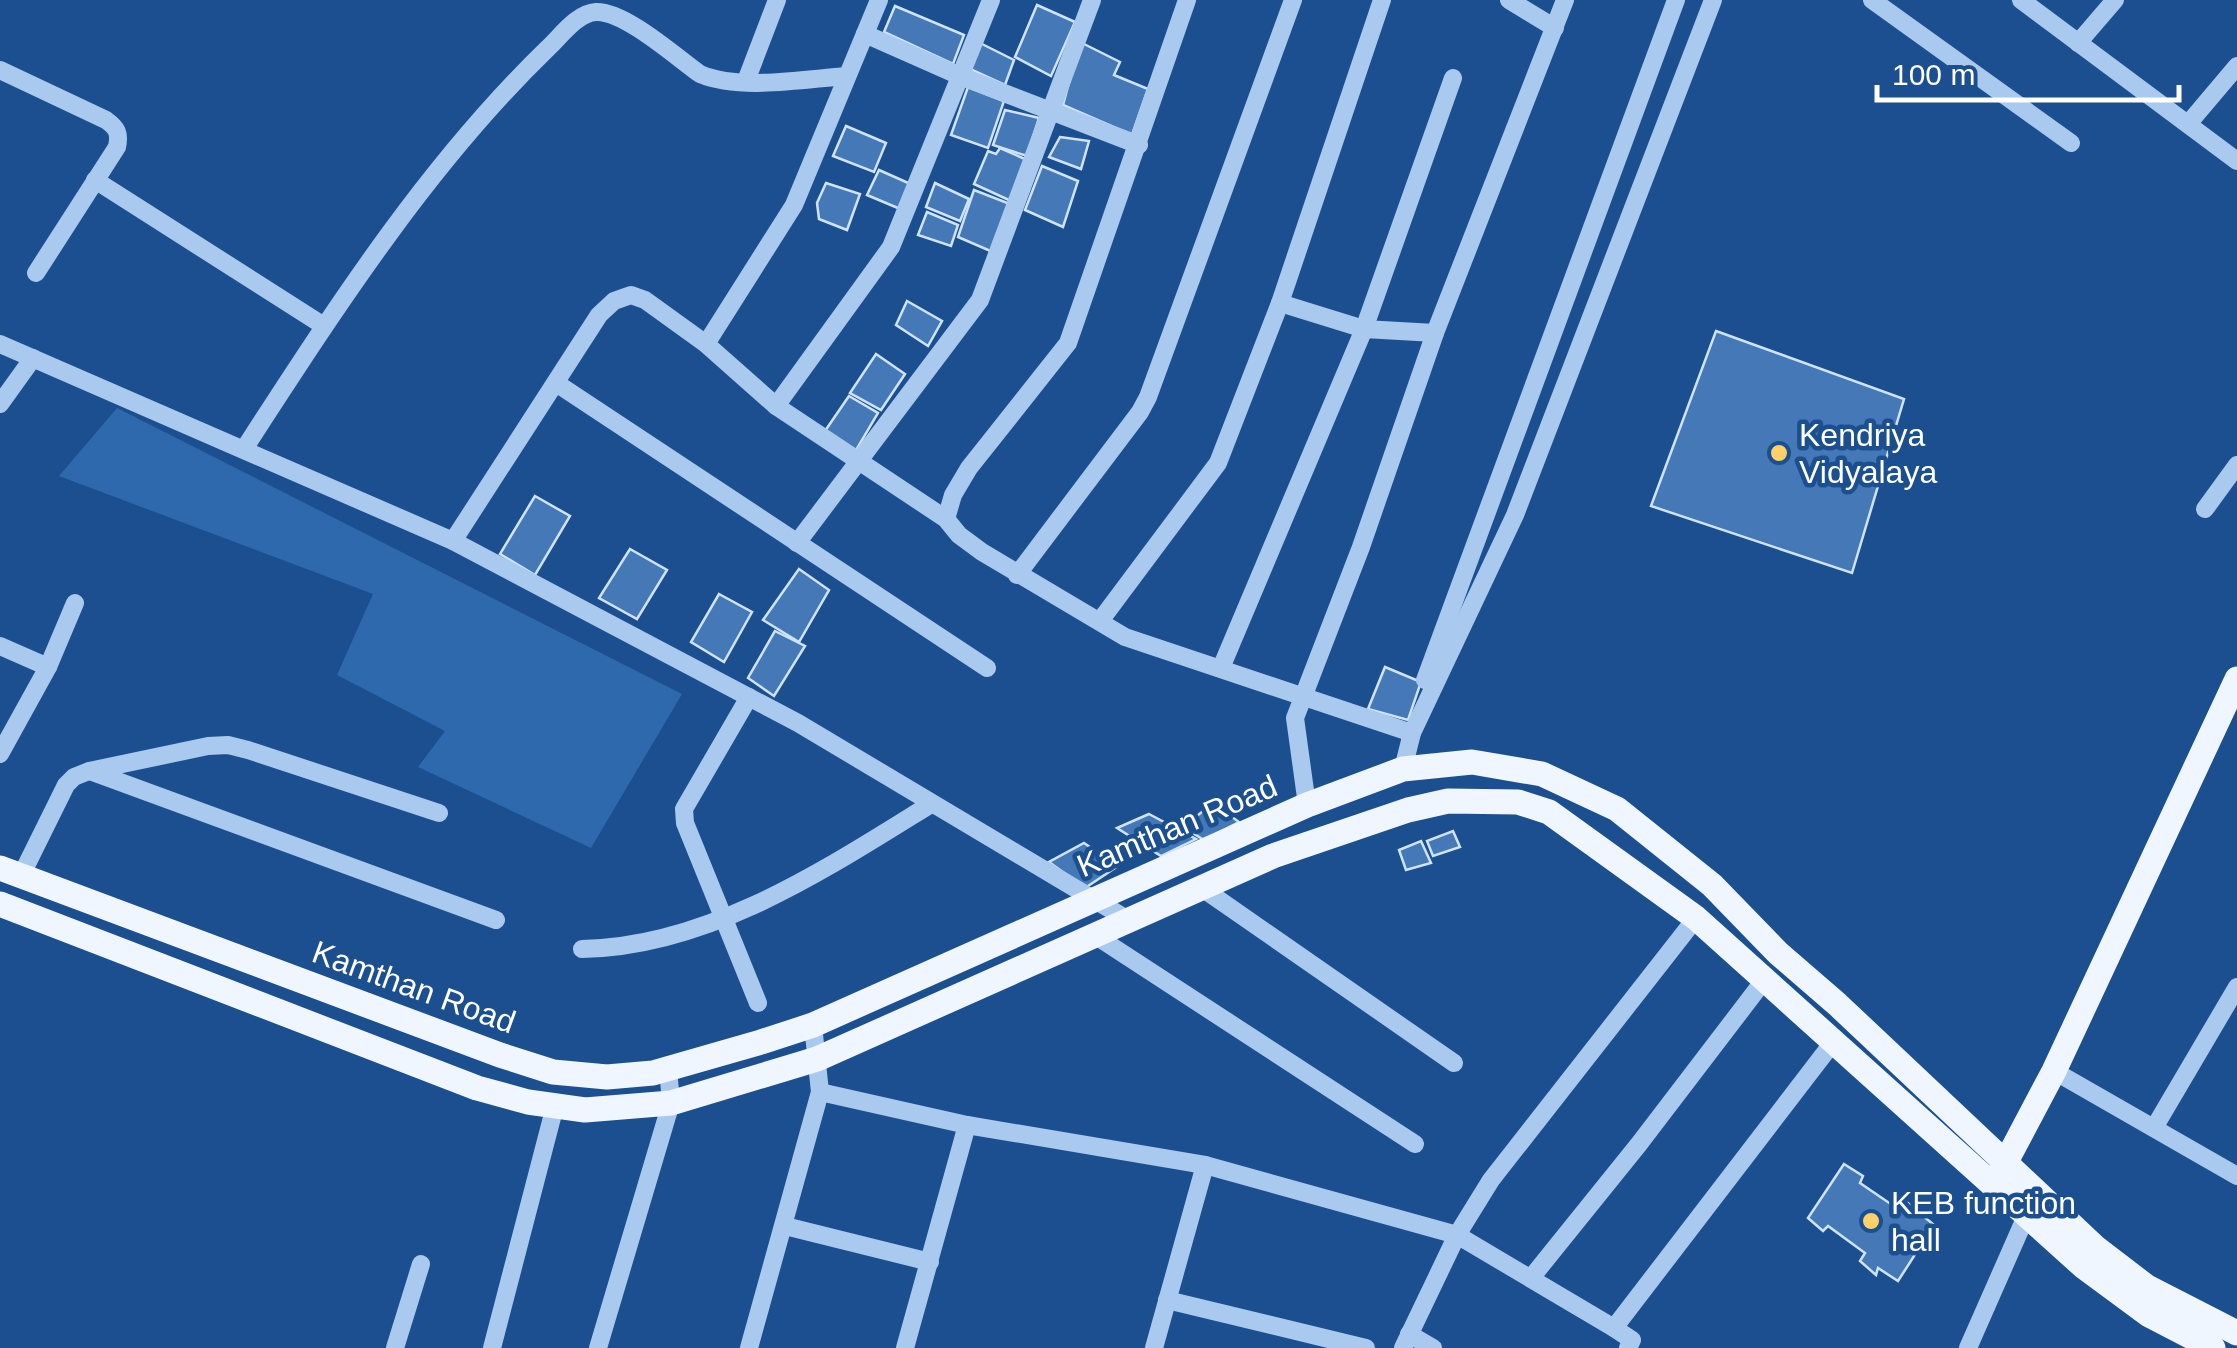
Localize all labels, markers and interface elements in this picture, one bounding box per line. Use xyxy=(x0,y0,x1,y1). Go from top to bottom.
scale bar xyxy=(1877,40,2180,102)
text: 100 m xyxy=(1892,58,1975,91)
place label: Kendriya Vidyalaya xyxy=(1799,417,1937,490)
marker: Kendriya Vidyalaya xyxy=(1768,442,1790,464)
street label: Kamthan Road xyxy=(1072,768,1282,884)
street label: Kamthan Road xyxy=(308,934,520,1040)
place label: KEB function hall xyxy=(1891,1185,2076,1258)
marker: KEB function hall xyxy=(1860,1210,1882,1232)

